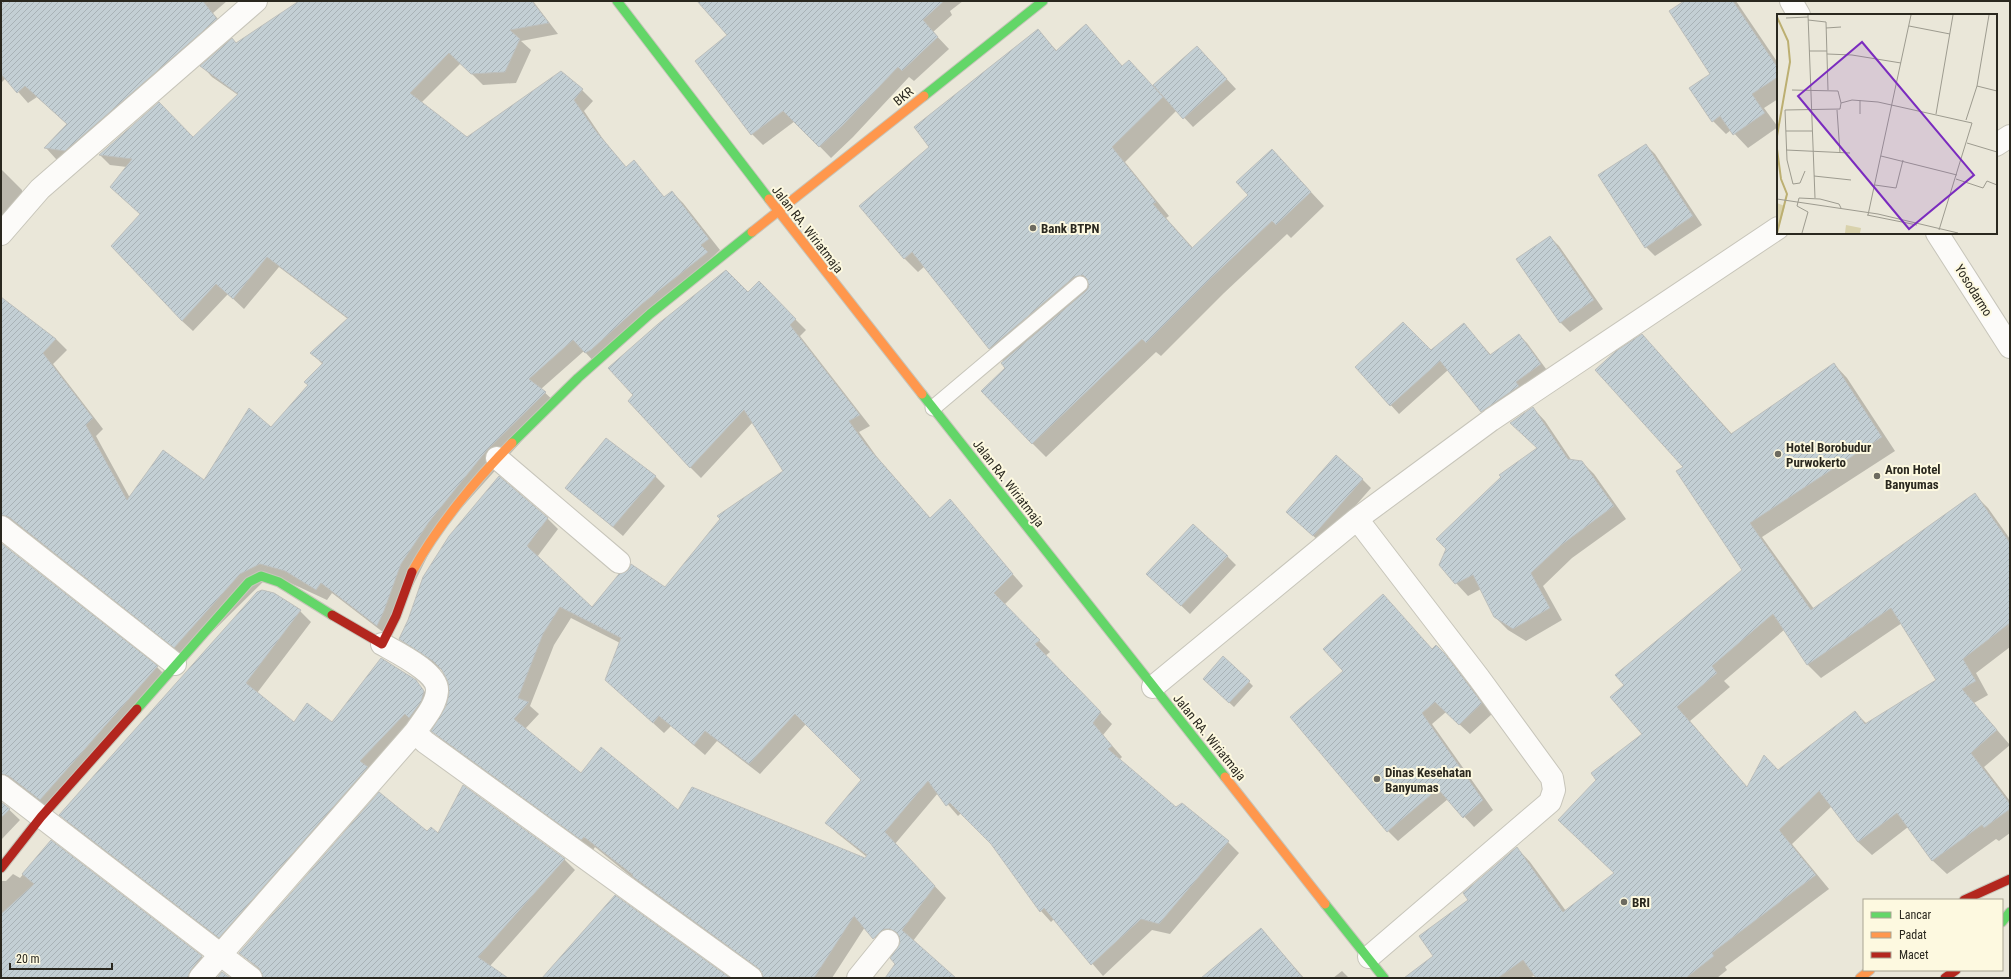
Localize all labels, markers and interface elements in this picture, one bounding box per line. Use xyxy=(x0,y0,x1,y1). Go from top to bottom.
inset map xyxy=(1777,14,1997,234)
street label: BKR xyxy=(890,84,916,109)
street label: Jalan RA. Wiriatmaja xyxy=(769,183,846,276)
place label: Bank BTPN xyxy=(1041,221,1100,236)
marker: Bank BTPN xyxy=(1028,223,1038,233)
street label: Yosodarmo xyxy=(1952,262,1995,319)
street label: Jalan RA. Wiriatmaja xyxy=(970,437,1047,530)
place label: Hotel Borobudur Purwokerto xyxy=(1786,440,1872,470)
marker: Hotel Borobudur Purwokerto xyxy=(1773,449,1783,459)
place label: Aron Hotel Banyumas xyxy=(1885,462,1941,492)
marker: Aron Hotel Banyumas xyxy=(1872,471,1882,481)
street label: Jalan RA. Wiriatmaja xyxy=(1170,691,1249,784)
place label: Dinas Kesehatan Banyumas xyxy=(1385,765,1471,795)
marker: Dinas Kesehatan Banyumas xyxy=(1372,774,1382,784)
place label: BRI xyxy=(1632,895,1650,910)
marker: BRI xyxy=(1619,897,1629,907)
legend xyxy=(1863,899,2003,971)
text: Lancar xyxy=(1899,908,1932,922)
text: Padat xyxy=(1899,928,1927,942)
scale bar xyxy=(10,945,112,971)
text: Macet xyxy=(1899,948,1929,962)
text: 20 m xyxy=(16,952,40,966)

